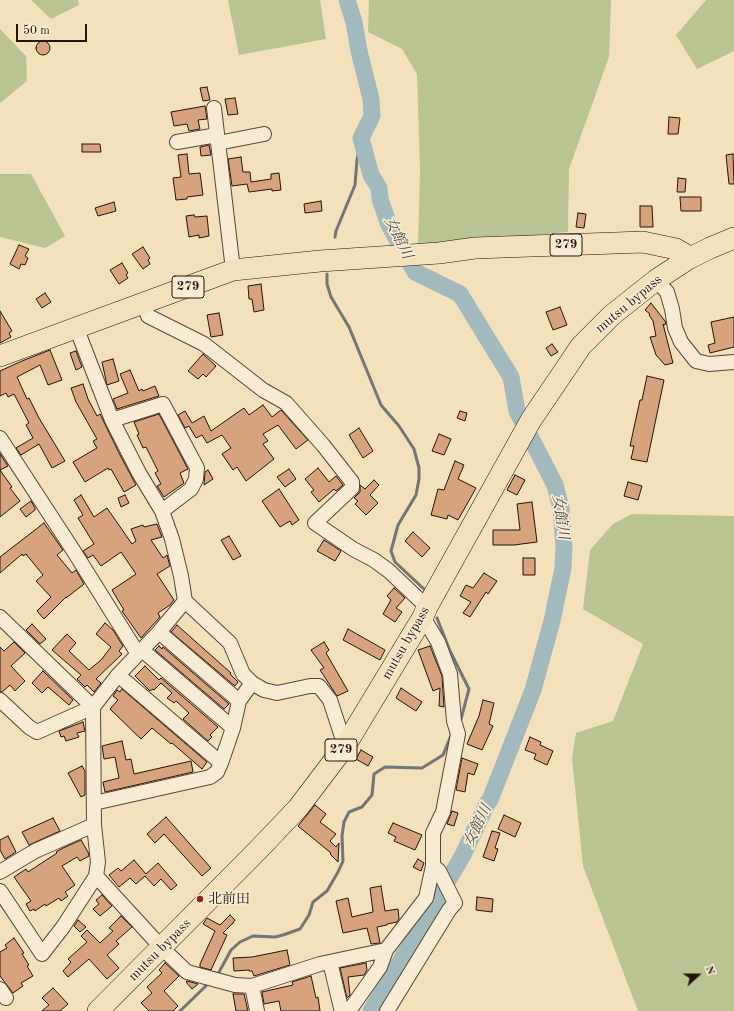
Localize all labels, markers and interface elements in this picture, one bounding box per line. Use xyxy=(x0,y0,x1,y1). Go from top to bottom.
scale bar xyxy=(18,16,89,42)
text: 50 m xyxy=(23,25,50,37)
water label: 女館川 xyxy=(380,214,416,262)
road number: 279 xyxy=(550,234,582,256)
street label: mutsu bypass xyxy=(592,271,666,337)
road number: 279 xyxy=(172,276,204,298)
water label: 女館川 xyxy=(548,493,572,541)
street label: mutsu bypass xyxy=(378,603,434,683)
road number: 279 xyxy=(325,739,357,761)
water label: 女館川 xyxy=(460,802,496,850)
place label: 北前田 xyxy=(208,891,250,907)
marker: 北前田 xyxy=(195,894,205,904)
street label: mutsu bypass xyxy=(125,915,195,985)
north arrow xyxy=(678,955,718,995)
text: N xyxy=(703,965,716,976)

